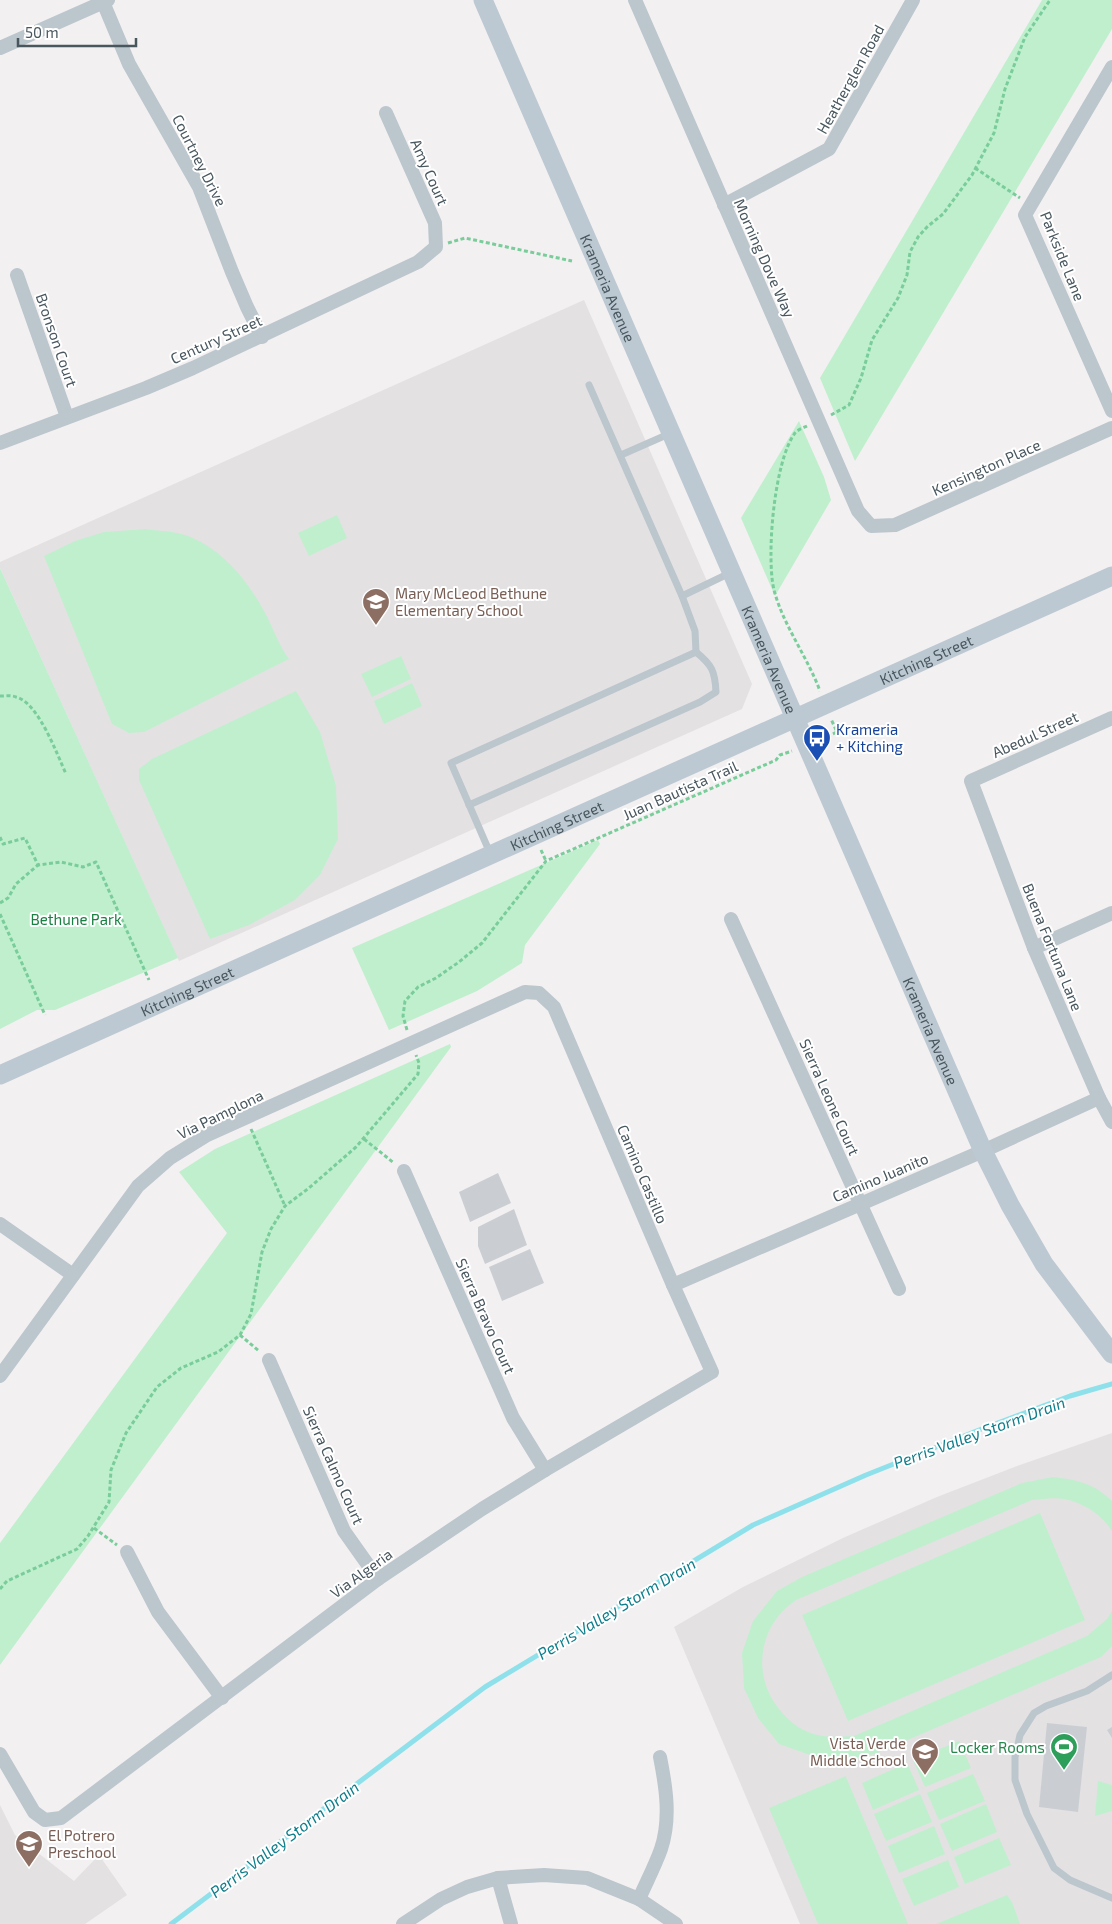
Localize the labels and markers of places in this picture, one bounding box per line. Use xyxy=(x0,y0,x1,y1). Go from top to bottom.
place label: Mary McLeod Bethune Elementary School xyxy=(395,584,547,619)
school or university icon: Mary McLeod Bethune Elementary School xyxy=(361,587,391,626)
place label: Krameria + Kitching xyxy=(836,720,903,755)
bus stop icon: Krameria + Kitching xyxy=(802,723,832,762)
sports icon: Locker Rooms xyxy=(1049,1732,1079,1771)
place label: Vista Verde Middle School xyxy=(810,1734,907,1769)
school or university icon: Vista Verde Middle School xyxy=(910,1737,940,1776)
place label: Locker Rooms xyxy=(950,1738,1045,1756)
place label: El Potrero Preschool xyxy=(48,1826,116,1861)
school or university icon: El Potrero Preschool xyxy=(14,1829,44,1868)

